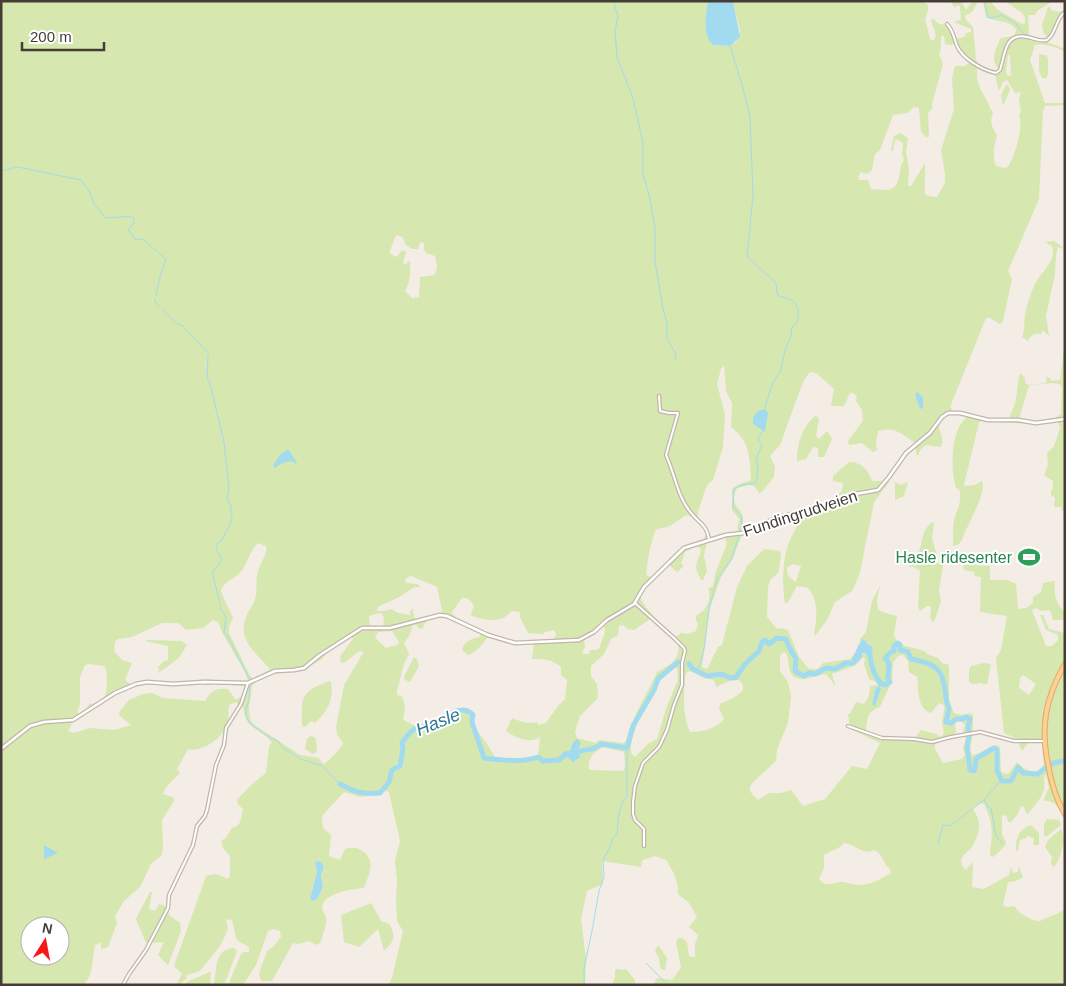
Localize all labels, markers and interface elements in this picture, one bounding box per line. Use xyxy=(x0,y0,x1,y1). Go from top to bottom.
scale bar xyxy=(22,20,105,52)
text: 200 m xyxy=(30,28,72,45)
street label: Fundingrudveien xyxy=(741,487,859,540)
sports icon: Hasle ridesenter xyxy=(1016,544,1042,570)
place label: Hasle ridesenter xyxy=(896,549,1013,566)
water label: Hasle xyxy=(413,704,463,740)
north arrow xyxy=(20,916,70,966)
text: N xyxy=(41,919,54,937)

